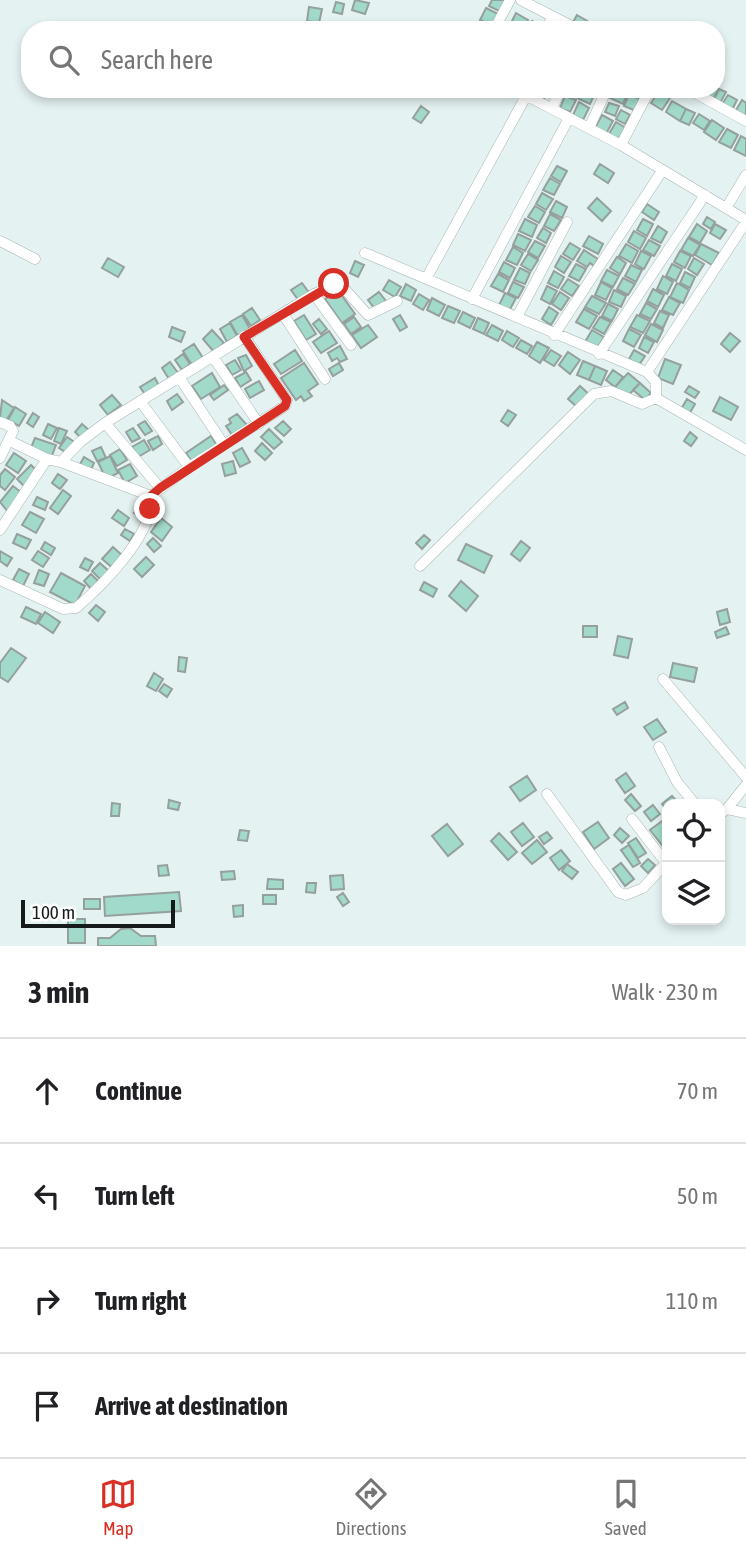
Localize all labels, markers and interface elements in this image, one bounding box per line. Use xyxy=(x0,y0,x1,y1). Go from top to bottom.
search box xyxy=(21,21,725,98)
icon: search xyxy=(45,41,83,79)
text: Search here xyxy=(101,45,213,75)
route start xyxy=(318,268,349,299)
route end xyxy=(134,493,165,524)
map controls xyxy=(662,799,725,925)
button: locate xyxy=(662,799,725,862)
button: layers xyxy=(662,862,725,925)
scale bar xyxy=(21,897,175,929)
text: 100 m xyxy=(32,901,75,923)
text: 3 min xyxy=(28,975,89,1009)
text: Walk · 230 m xyxy=(612,979,718,1005)
icon: ahead xyxy=(28,1072,66,1110)
text: Continue xyxy=(95,1076,182,1106)
text: 70 m xyxy=(677,1078,718,1104)
icon: left xyxy=(28,1177,66,1215)
text: Turn left xyxy=(95,1181,175,1211)
text: 50 m xyxy=(677,1183,718,1209)
icon: right xyxy=(28,1282,66,1320)
text: Turn right xyxy=(95,1286,186,1316)
text: 110 m xyxy=(666,1288,718,1314)
icon: arrive xyxy=(28,1387,66,1425)
text: Arrive at destination xyxy=(95,1391,288,1421)
tab: Map xyxy=(99,1475,137,1539)
tab: Directions xyxy=(336,1475,406,1539)
tab: Saved xyxy=(605,1475,647,1539)

